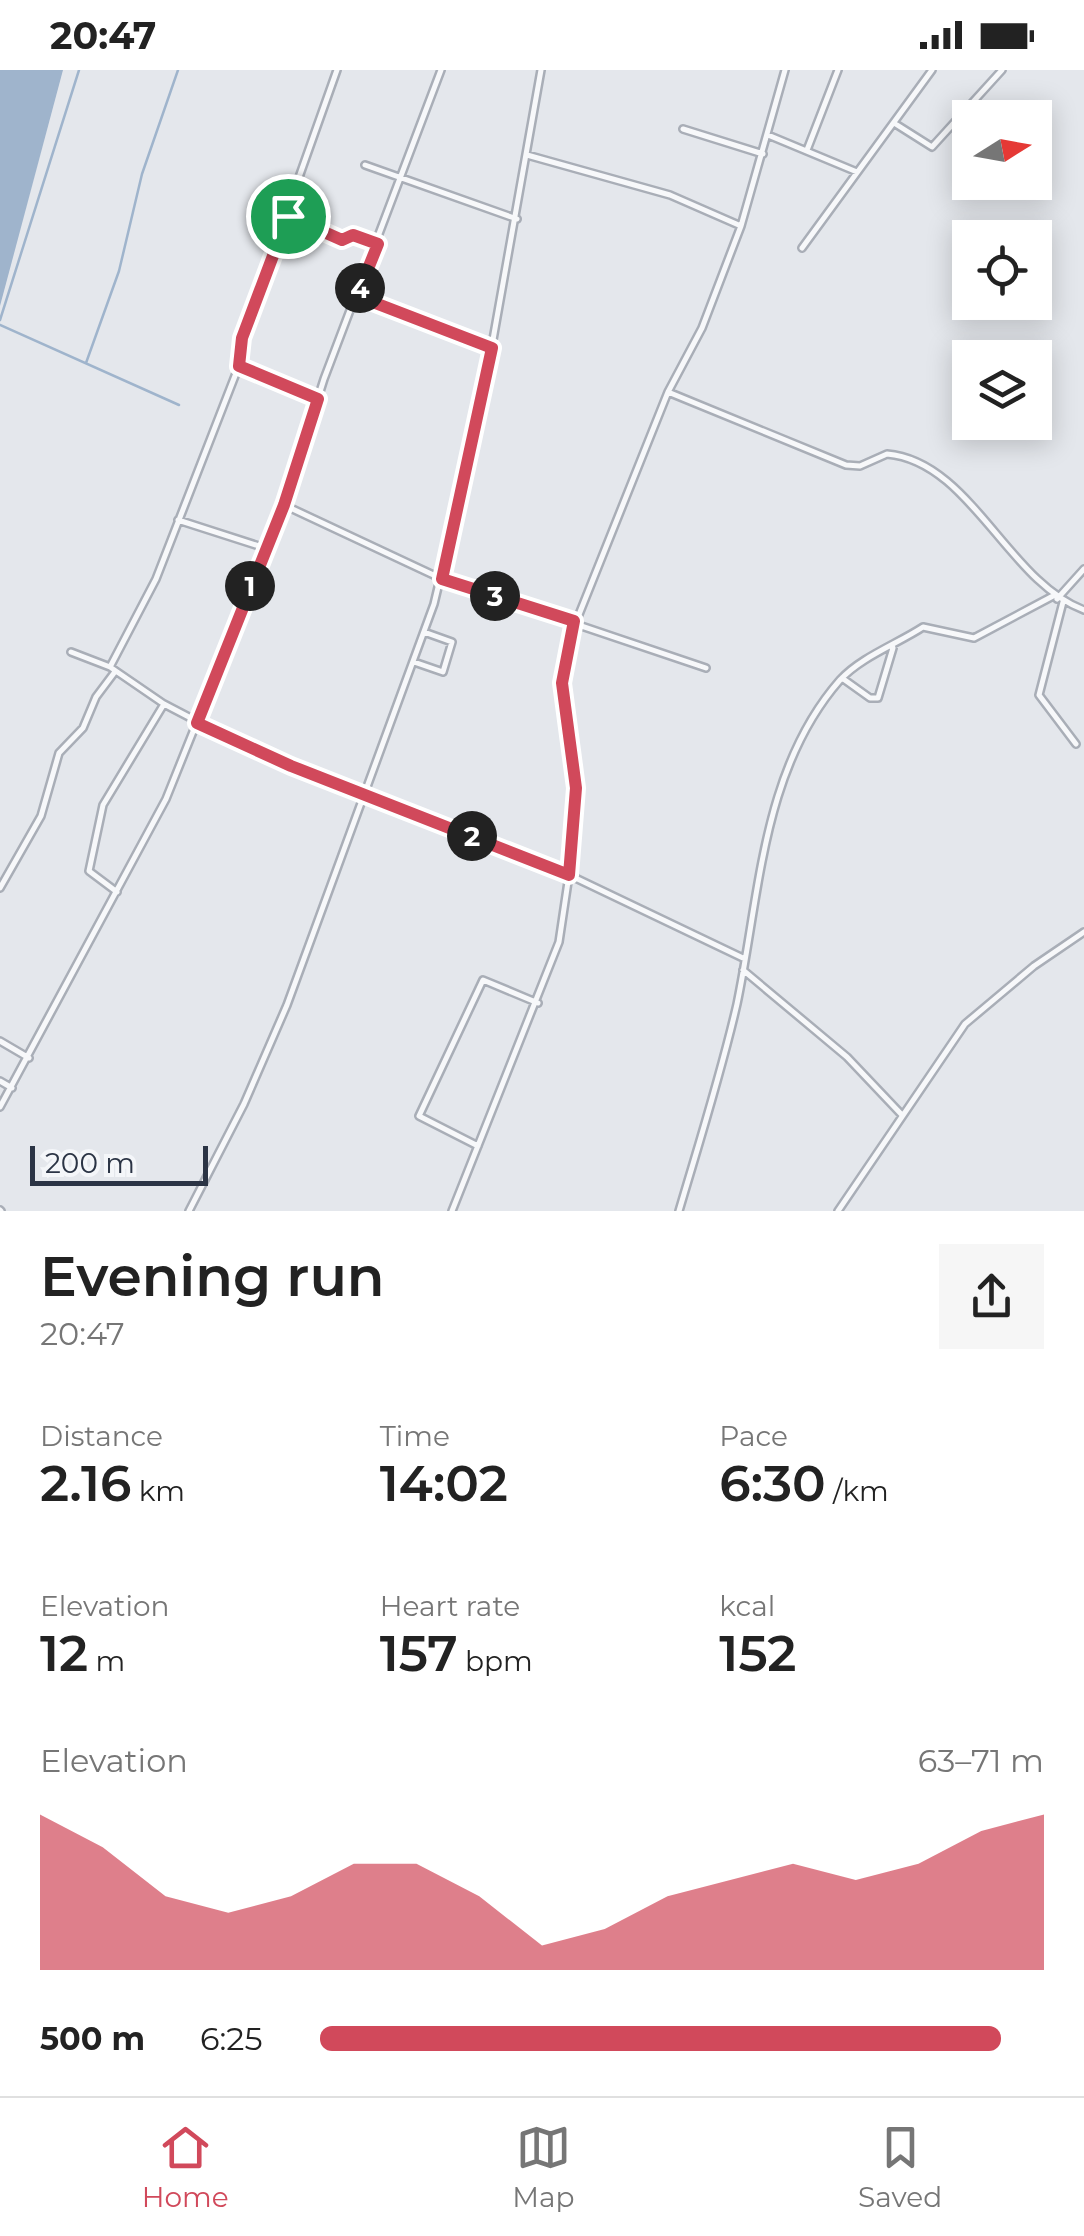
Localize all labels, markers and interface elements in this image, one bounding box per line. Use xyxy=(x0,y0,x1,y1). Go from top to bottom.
text: 20:47 xyxy=(50,12,156,59)
north arrow xyxy=(952,100,1052,200)
map controls xyxy=(952,100,1052,440)
pin xyxy=(246,174,331,259)
icon: arrive xyxy=(261,189,316,244)
button: locate xyxy=(952,220,1052,320)
pin: 4 xyxy=(335,263,385,313)
text: 4 xyxy=(350,271,370,305)
button: layers xyxy=(952,340,1052,440)
pin: 1 xyxy=(225,561,275,611)
text: 1 xyxy=(245,569,255,603)
pin: 3 xyxy=(470,571,520,621)
text: 3 xyxy=(487,579,503,613)
pin: 2 xyxy=(447,811,497,861)
text: 2 xyxy=(464,819,480,853)
scale bar xyxy=(30,1141,208,1186)
text: 200 m xyxy=(45,1146,135,1180)
text: Evening run xyxy=(40,1243,385,1310)
button: share xyxy=(939,1244,1044,1349)
text: 20:47 xyxy=(40,1314,124,1353)
text: Distance xyxy=(40,1419,163,1453)
text: Time xyxy=(380,1419,450,1453)
text: Pace xyxy=(719,1419,788,1453)
text: 2.16 xyxy=(40,1453,131,1514)
text: 14:02 xyxy=(380,1453,508,1514)
text: 6:30 xyxy=(719,1453,826,1514)
text: km xyxy=(131,1474,185,1508)
text: /km xyxy=(826,1474,889,1508)
text: Elevation xyxy=(40,1589,169,1623)
text: Heart rate xyxy=(380,1589,520,1623)
text: kcal xyxy=(719,1589,775,1623)
text: 12 xyxy=(40,1623,88,1684)
text: 157 xyxy=(380,1623,458,1684)
text: 152 xyxy=(719,1623,796,1684)
text: m xyxy=(88,1644,125,1678)
text: bpm xyxy=(458,1644,533,1678)
text: Elevation xyxy=(40,1741,188,1780)
text: 63–71 m xyxy=(918,1741,1044,1780)
text: 500 m xyxy=(40,2019,145,2058)
text: 6:25 xyxy=(200,2019,263,2058)
tab: Home xyxy=(142,2120,229,2214)
tab: Map xyxy=(512,2120,575,2214)
tab: Saved xyxy=(858,2120,942,2214)

